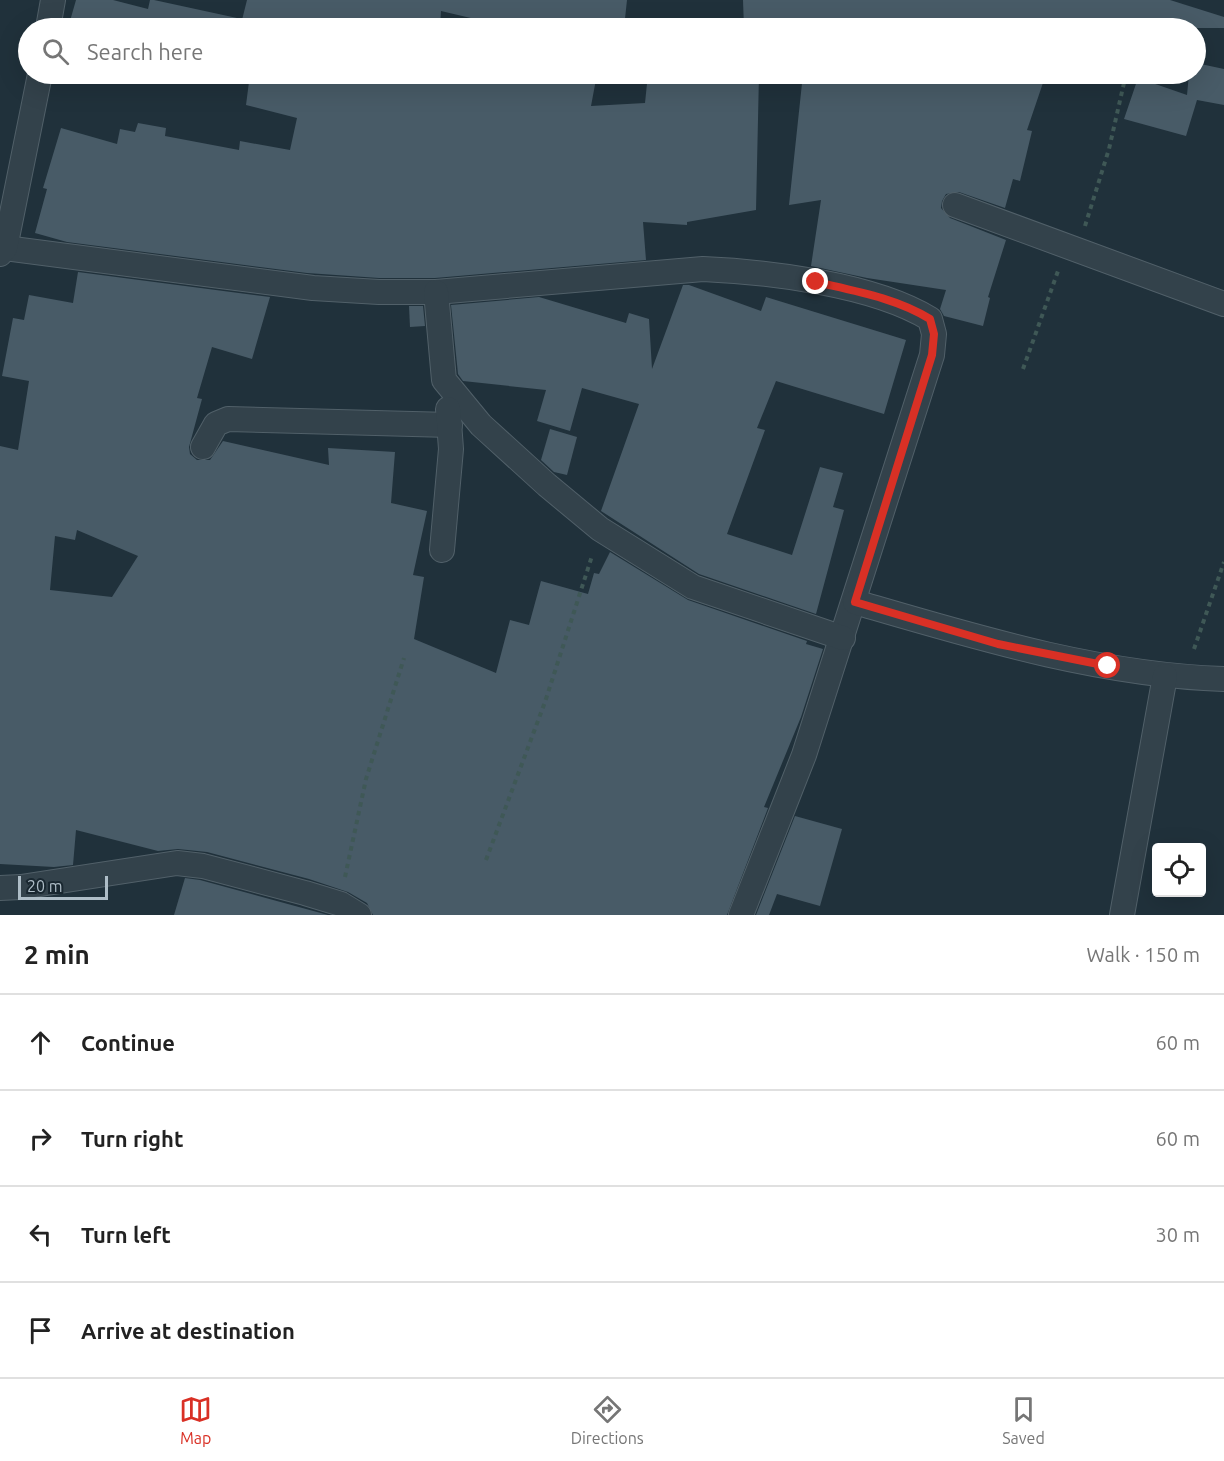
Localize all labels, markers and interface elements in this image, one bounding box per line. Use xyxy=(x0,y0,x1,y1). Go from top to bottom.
search box xyxy=(18,18,1206,84)
icon: search xyxy=(39,35,72,68)
text: Search here xyxy=(87,39,203,64)
route end xyxy=(802,268,828,294)
route start xyxy=(1094,652,1120,678)
map controls xyxy=(1152,843,1206,897)
button: locate xyxy=(1152,843,1206,897)
scale bar xyxy=(18,873,108,900)
text: 20 m xyxy=(27,877,63,895)
text: 2 min xyxy=(24,940,90,969)
text: Walk · 150 m xyxy=(1087,943,1200,966)
icon: ahead xyxy=(24,1026,57,1059)
text: Continue xyxy=(81,1030,175,1055)
text: 60 m xyxy=(1156,1031,1200,1054)
icon: right xyxy=(24,1122,57,1155)
text: Turn right xyxy=(81,1126,183,1151)
text: 60 m xyxy=(1156,1127,1200,1150)
icon: left xyxy=(24,1218,57,1251)
text: Turn left xyxy=(81,1222,171,1247)
text: 30 m xyxy=(1156,1223,1200,1246)
icon: arrive xyxy=(24,1314,57,1347)
text: Arrive at destination xyxy=(81,1318,295,1343)
tab: Map xyxy=(179,1393,212,1447)
tab: Directions xyxy=(571,1393,644,1447)
tab: Saved xyxy=(1002,1393,1045,1447)

